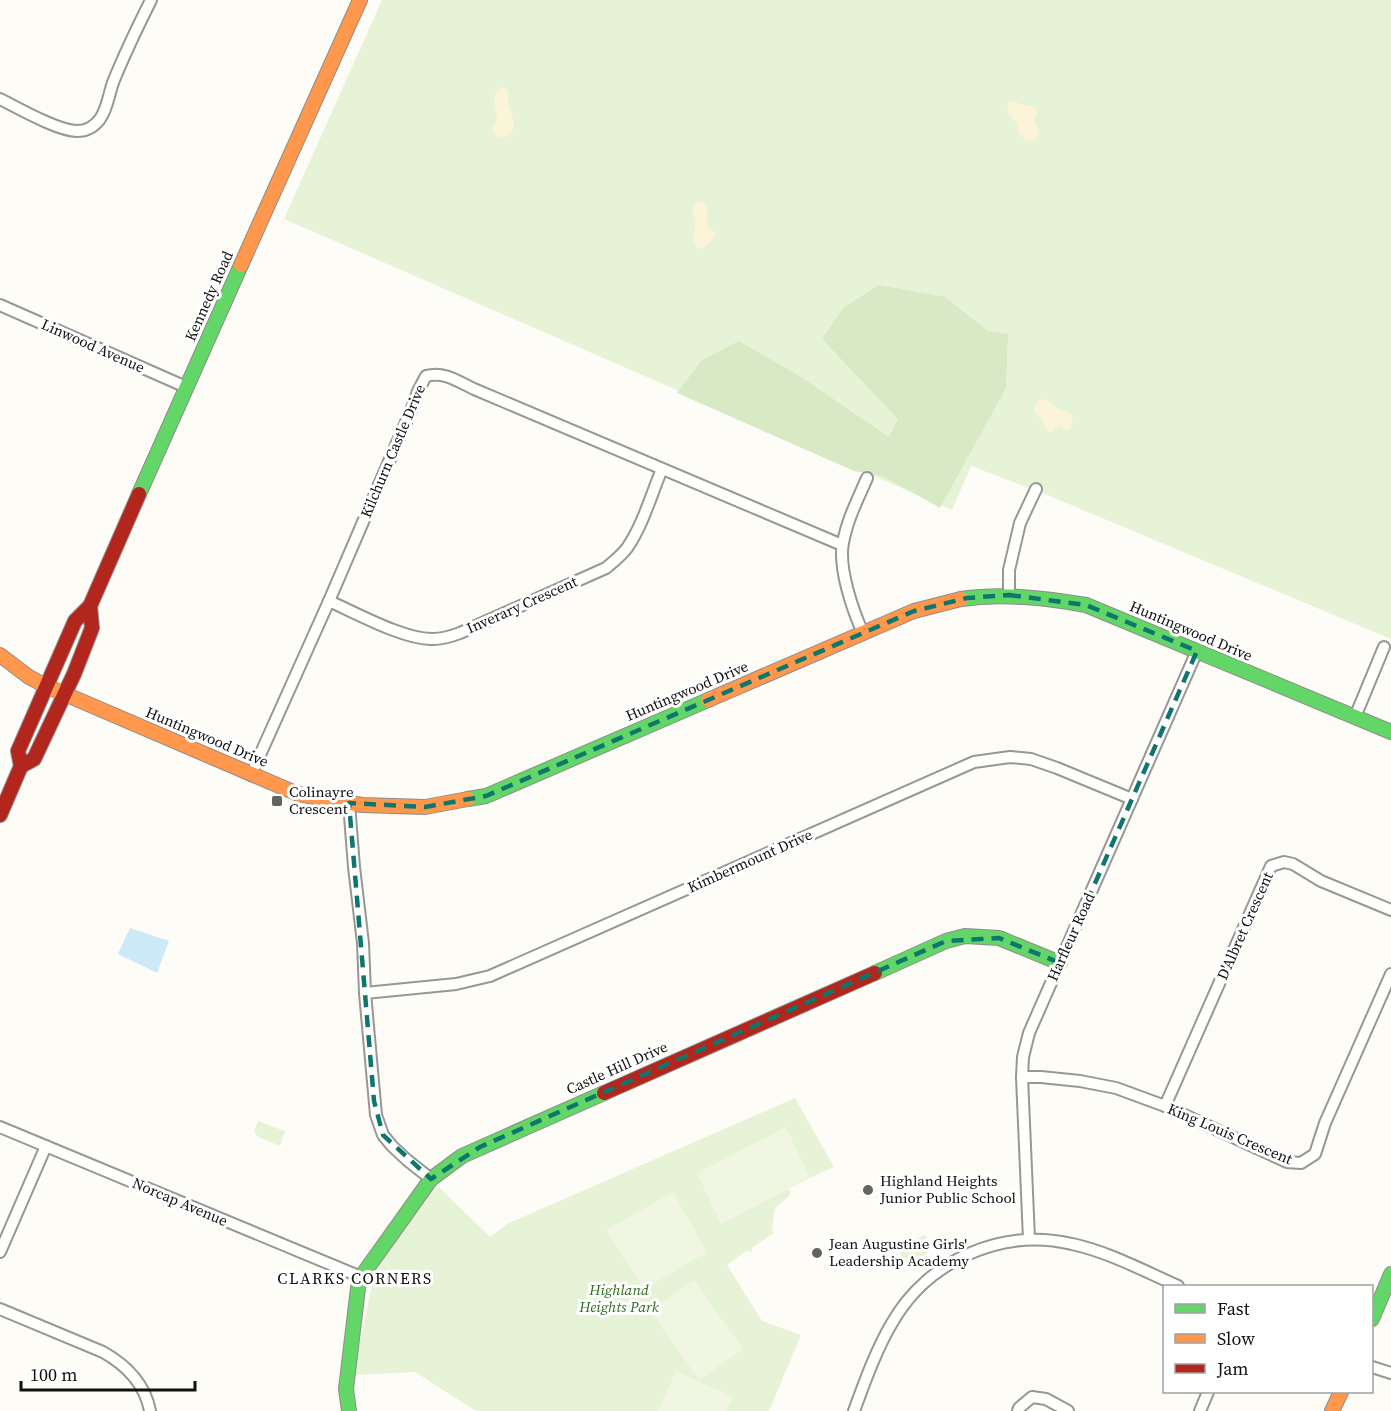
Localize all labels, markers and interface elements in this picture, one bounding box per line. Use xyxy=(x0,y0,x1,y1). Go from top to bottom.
street label: Kennedy Road xyxy=(179,247,238,344)
street label: Linwood Avenue xyxy=(38,313,148,378)
street label: Kilchurn Castle Drive xyxy=(355,381,430,521)
street label: Inverary Crescent xyxy=(463,571,581,638)
street label: Huntingwood Drive xyxy=(1127,595,1256,666)
street label: Huntingwood Drive xyxy=(622,655,752,726)
street label: Huntingwood Drive xyxy=(143,701,272,772)
place label: Colinayre Crescent xyxy=(289,781,354,819)
marker: Colinayre Crescent xyxy=(270,794,284,808)
street label: Kimbermount Drive xyxy=(684,823,816,897)
street label: D'Albret Crescent xyxy=(1211,868,1278,983)
street label: Harfleur Road xyxy=(1042,889,1100,984)
street label: Castle Hill Drive xyxy=(563,1036,671,1099)
street label: King Louis Crescent xyxy=(1165,1098,1296,1169)
place label: Highland Heights Junior Public School xyxy=(879,1170,1017,1208)
street label: Norcap Avenue xyxy=(129,1172,231,1231)
marker: Highland Heights Junior Public School xyxy=(861,1183,875,1197)
place label: Jean Augustine Girls' Leadership Academy xyxy=(828,1233,969,1271)
marker: Jean Augustine Girls' Leadership Academy xyxy=(810,1246,824,1260)
district label: CLARKS CORNERS xyxy=(277,1267,433,1289)
park label: Highland Heights Park xyxy=(578,1279,660,1317)
legend xyxy=(1163,1285,1373,1393)
text: Fast xyxy=(1217,1296,1250,1321)
text: Slow xyxy=(1217,1326,1255,1351)
scale bar xyxy=(21,1354,195,1392)
text: Jam xyxy=(1216,1356,1249,1381)
text: 100 m xyxy=(30,1362,77,1387)

